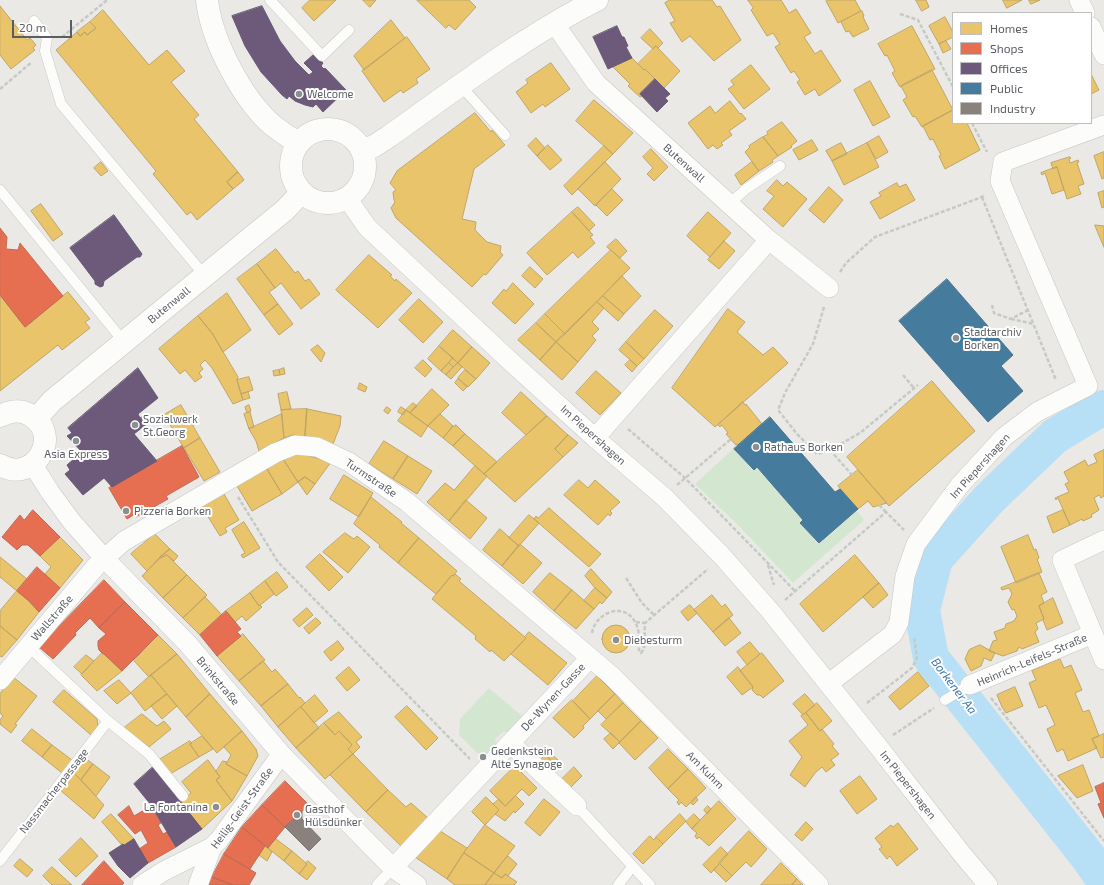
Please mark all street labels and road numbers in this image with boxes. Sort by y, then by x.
street label: Butenwall [661,141,707,185]
street label: Butenwall [145,284,193,326]
street label: Im Piepershagen [558,402,628,468]
street label: Im Piepershagen [947,431,1013,501]
street label: Turmstraße [343,456,399,500]
street label: Wallstraße [29,592,75,644]
street label: Heinrich-Leifels-Straße [975,631,1089,689]
street label: Brinkstraße [194,654,242,708]
street label: De-Wynen-Gasse [518,660,588,734]
street label: Nassmacherpassage [17,746,91,836]
street label: Am Kuhm [683,748,727,792]
street label: Im Piepershagen [877,748,939,822]
street label: Heilig-Geist-Straße [208,765,276,851]

